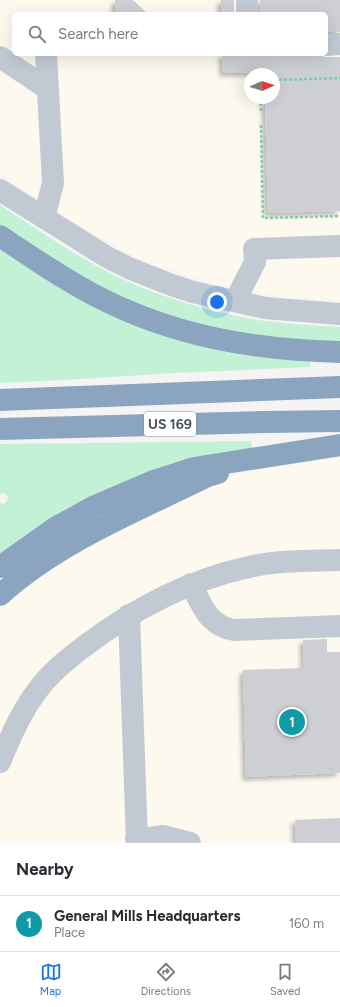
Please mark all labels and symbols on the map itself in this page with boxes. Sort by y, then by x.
north arrow [244,68,280,104]
your location [207,292,227,312]
road number: US 169 [144,412,196,436]
pin: 1 [279,707,305,737]

